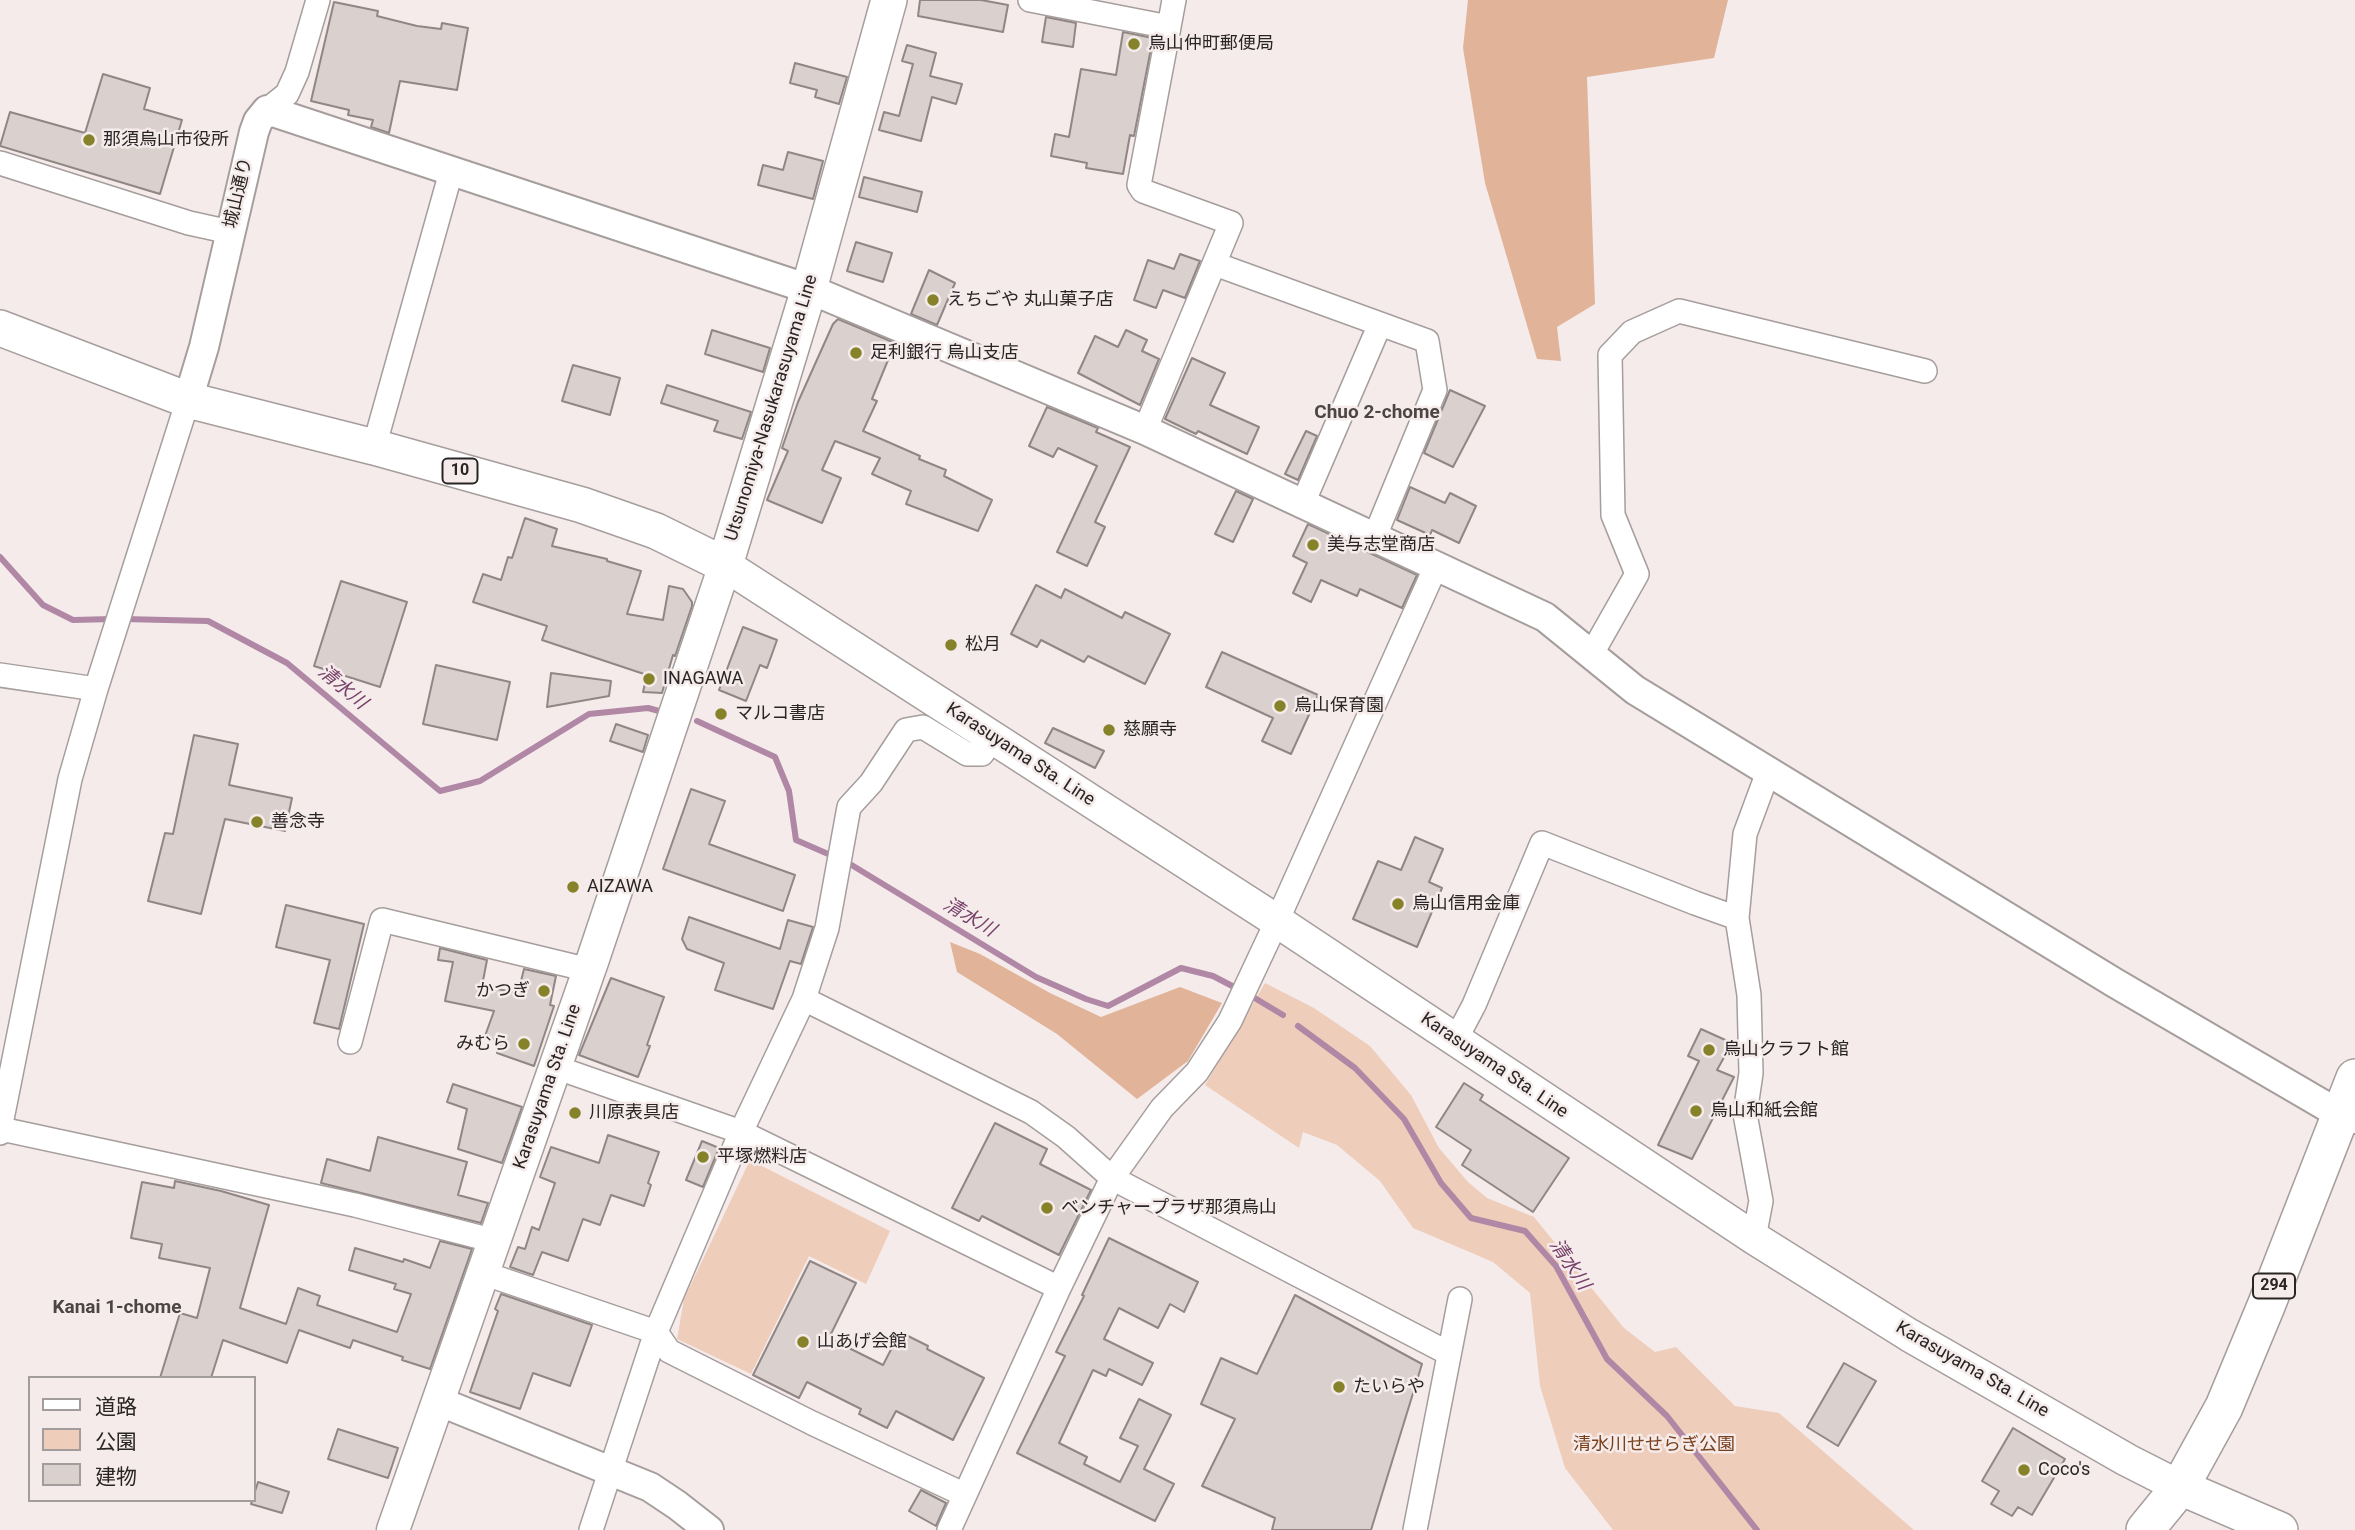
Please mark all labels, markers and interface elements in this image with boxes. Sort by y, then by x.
place label: 烏山仲町郵便局 [1148,33,1274,55]
marker: 烏山仲町郵便局 [1126,36,1142,52]
place label: 那須烏山市役所 [103,129,229,151]
marker: 那須烏山市役所 [81,132,97,148]
street label: 城山通り [220,155,258,231]
street label: Utsunomiya-Nasukarasuyama Line [721,272,823,544]
place label: えちごや 丸山菓子店 [947,289,1113,311]
marker: えちごや 丸山菓子店 [925,292,941,308]
place label: 足利銀行 烏山支店 [870,342,1018,364]
marker: 足利銀行 烏山支店 [848,345,864,361]
district label: Chuo 2-chome [1314,402,1440,424]
road number: 10 [442,458,477,484]
place label: 美与志堂商店 [1327,534,1435,556]
marker: 美与志堂商店 [1305,537,1321,553]
place label: 松月 [965,634,1001,656]
marker: 松月 [943,637,959,653]
water label: 清水川 [313,661,371,715]
place label: INAGAWA [663,668,743,690]
marker: INAGAWA [641,671,657,687]
place label: 烏山保育園 [1294,695,1384,717]
marker: 烏山保育園 [1272,698,1288,714]
street label: Karasuyama Sta. Line [941,699,1099,811]
place label: マルコ書店 [735,703,825,725]
marker: マルコ書店 [713,706,729,722]
place label: 慈願寺 [1123,719,1177,741]
marker: 慈願寺 [1101,722,1117,738]
place label: 善念寺 [271,811,325,833]
marker: 善念寺 [249,814,265,830]
place label: AIZAWA [587,876,653,898]
marker: AIZAWA [565,879,581,895]
place label: 烏山信用金庫 [1412,893,1520,915]
water label: 清水川 [939,894,999,942]
marker: 烏山信用金庫 [1390,896,1406,912]
place label: かつぎ [476,980,530,1002]
marker: かつぎ [536,983,552,999]
street label: Karasuyama Sta. Line [510,1002,586,1172]
street label: Karasuyama Sta. Line [1416,1009,1572,1123]
place label: みむら [456,1033,510,1055]
marker: みむら [516,1036,532,1052]
place label: 烏山クラフト館 [1723,1039,1849,1061]
marker: 烏山クラフト館 [1701,1042,1717,1058]
place label: 烏山和紙会館 [1710,1100,1818,1122]
place label: 川原表具店 [589,1102,679,1124]
marker: 烏山和紙会館 [1688,1103,1704,1119]
marker: 川原表具店 [567,1105,583,1121]
place label: 平塚燃料店 [717,1146,807,1168]
marker: 平塚燃料店 [695,1149,711,1165]
place label: ベンチャープラザ那須烏山 [1061,1197,1277,1219]
marker: ベンチャープラザ那須烏山 [1039,1200,1055,1216]
water label: 清水川 [1544,1235,1594,1295]
road number: 294 [2253,1274,2295,1298]
district label: Kanai 1-chome [52,1297,182,1319]
street label: Karasuyama Sta. Line [1892,1317,2052,1423]
place label: 山あげ会館 [817,1331,907,1353]
marker: 山あげ会館 [795,1334,811,1350]
legend [28,1376,256,1502]
place label: たいらや [1353,1376,1425,1398]
marker: たいらや [1331,1379,1347,1395]
text: 道路 [95,1395,137,1419]
text: 公園 [95,1430,137,1454]
park label: 清水川せせらぎ公園 [1573,1434,1735,1456]
place label: Coco's [2038,1459,2090,1481]
marker: Coco's [2016,1462,2032,1478]
text: 建物 [95,1465,137,1489]

